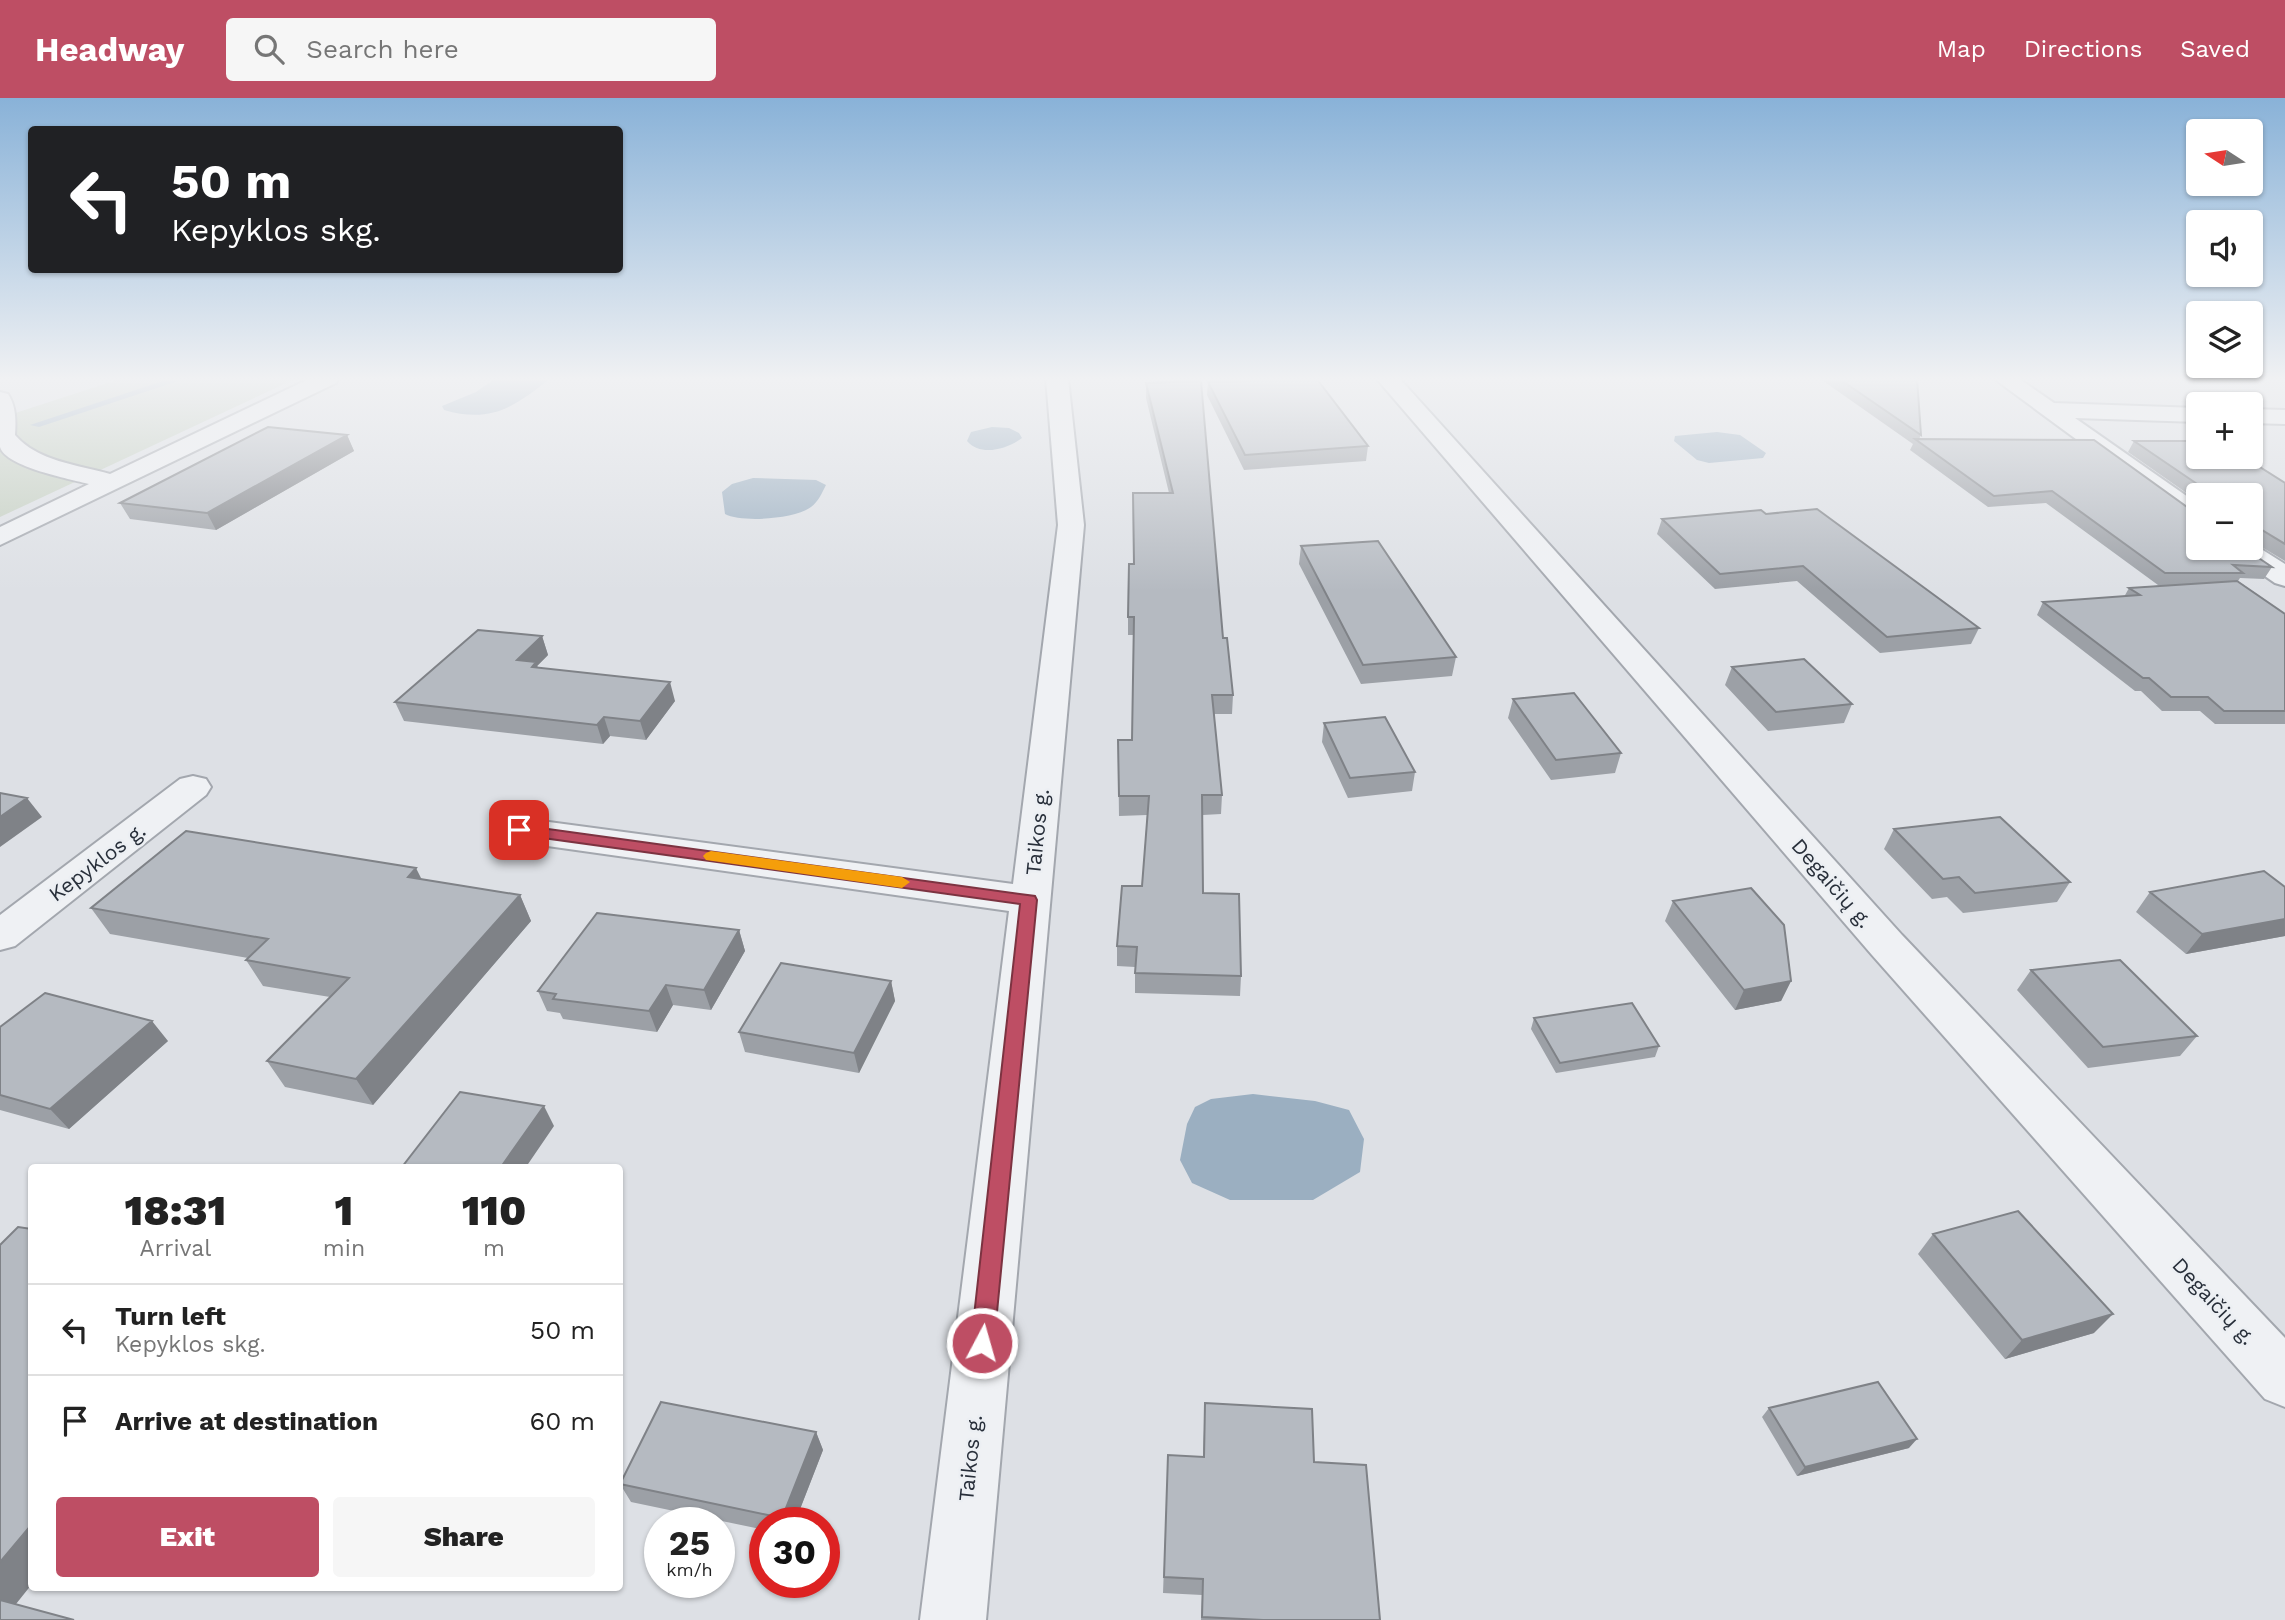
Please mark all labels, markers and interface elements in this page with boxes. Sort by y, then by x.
search box [226,18,716,81]
text: Headway [35,30,184,69]
icon: search [250,30,288,68]
text: Search here [306,34,459,64]
text: Map [1937,35,1986,63]
text: Directions [2024,35,2142,63]
text: Saved [2180,35,2250,63]
north arrow [2186,119,2263,196]
map controls [2186,119,2263,560]
text: 50 m [171,152,291,210]
icon: left [56,154,147,245]
button: sound [2186,210,2263,287]
text: Kepyklos skg. [171,211,381,249]
button: layers [2186,301,2263,378]
button: + [2186,392,2263,469]
button: − [2186,483,2263,560]
street label: Taikos g. [1020,787,1054,877]
pin [489,800,549,860]
icon: arrive [500,811,538,849]
street label: Kepyklos g. [44,818,150,906]
street label: Degaičių g. [1786,833,1878,933]
text: 18:31 [125,1186,226,1235]
text: 1 [335,1186,353,1235]
text: 110 [462,1186,526,1235]
text: Arrival [140,1235,211,1262]
text: min [323,1235,365,1262]
text: m [483,1235,505,1262]
street label: Degaičių g. [2167,1252,2261,1350]
text: Turn left [115,1301,226,1331]
position arrow [945,1306,1019,1380]
icon: left [56,1311,94,1349]
text: 50 m [530,1315,595,1345]
text: Kepyklos skg. [115,1331,266,1358]
icon: arrive [56,1402,94,1440]
text: Arrive at destination [115,1406,378,1436]
text: 60 m [529,1406,595,1436]
street label: Taikos g. [953,1413,987,1503]
button: Exit [56,1497,319,1577]
button: Share [333,1497,595,1577]
speed limit sign: 30 [749,1507,840,1598]
text: 25 [669,1522,710,1564]
text: km/h [666,1559,713,1580]

